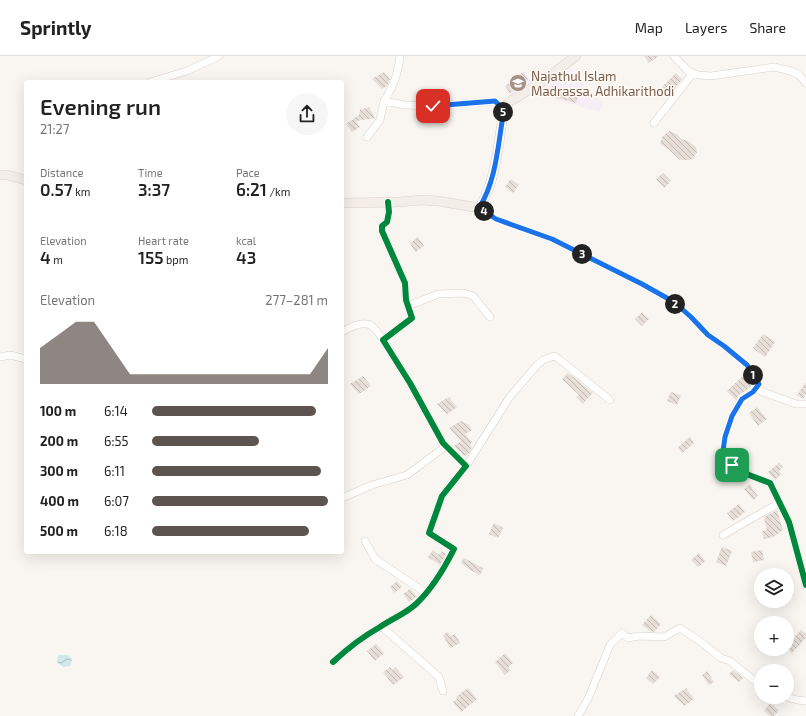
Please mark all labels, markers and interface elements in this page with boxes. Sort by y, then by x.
text: Sprintly [20,16,92,39]
text: Map [635,19,663,36]
text: Layers [685,19,727,36]
text: Share [749,19,786,36]
place label: Najathul Islam Madrassa, Adhikarithodi [531,68,674,99]
school or university icon: Najathul Islam Madrassa, Adhikarithodi [508,73,528,93]
pin [416,89,450,123]
text: Evening run [40,93,161,119]
button: share [286,93,328,135]
icon: check [422,95,444,117]
pin: 5 [493,102,513,122]
text: 5 [500,105,506,118]
text: 21:27 [40,121,70,137]
text: Distance [40,166,83,179]
text: Time [138,166,163,179]
text: Pace [236,166,260,179]
text: 0.57 [40,179,73,199]
text: 3:37 [138,179,170,199]
text: 6:21 [236,179,267,199]
text: km [73,185,90,198]
text: /km [267,185,290,198]
pin: 4 [474,201,494,221]
text: 4 [480,204,488,217]
text: Elevation [40,234,87,247]
text: Heart rate [138,234,189,247]
text: kcal [236,234,256,247]
pin: 3 [572,244,592,264]
text: 4 [40,247,51,267]
text: 155 [138,247,164,267]
text: 43 [236,247,256,267]
text: 3 [579,247,585,260]
text: m [51,253,63,266]
text: bpm [164,253,188,266]
text: Elevation [40,292,95,308]
text: 277–281 m [265,292,328,308]
pin: 2 [665,294,685,314]
text: 2 [672,297,678,310]
pin: 1 [743,365,763,385]
text: 1 [751,368,755,381]
text: 100 m [40,403,76,419]
text: 6:14 [104,403,128,419]
text: 200 m [40,433,78,449]
text: 6:55 [104,433,128,449]
pin [715,448,749,482]
icon: arrive [721,454,743,476]
text: 300 m [40,463,78,479]
text: 6:11 [104,463,125,479]
text: 400 m [40,493,79,509]
text: 6:07 [104,493,129,509]
text: 500 m [40,523,78,539]
text: 6:18 [104,523,128,539]
map controls [754,568,794,704]
button: layers [754,568,794,608]
button: + [754,616,794,656]
button: − [754,664,794,704]

